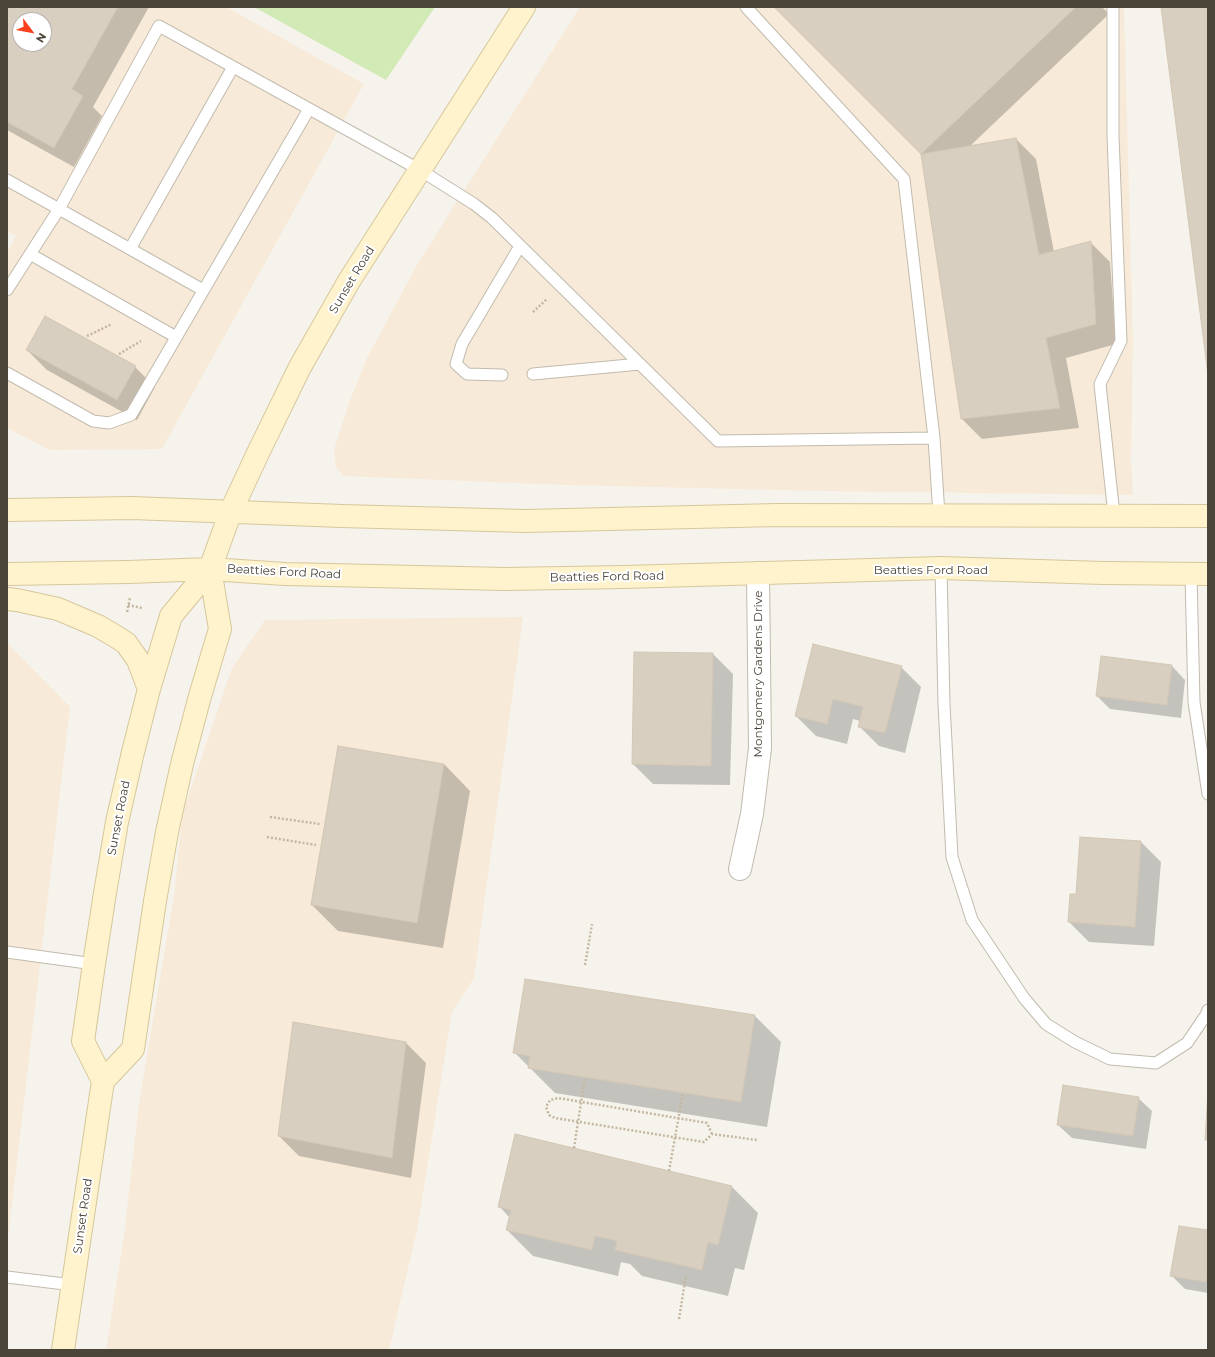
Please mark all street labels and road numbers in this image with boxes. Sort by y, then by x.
street label: Sunset Road [326,244,378,316]
street label: Beatties Ford Road [226,562,342,582]
street label: Beatties Ford Road [874,563,988,577]
street label: Beatties Ford Road [550,569,664,585]
street label: Montgomery Gardens Drive [751,591,765,757]
street label: Sunset Road [105,779,133,857]
street label: Sunset Road [71,1177,95,1255]

